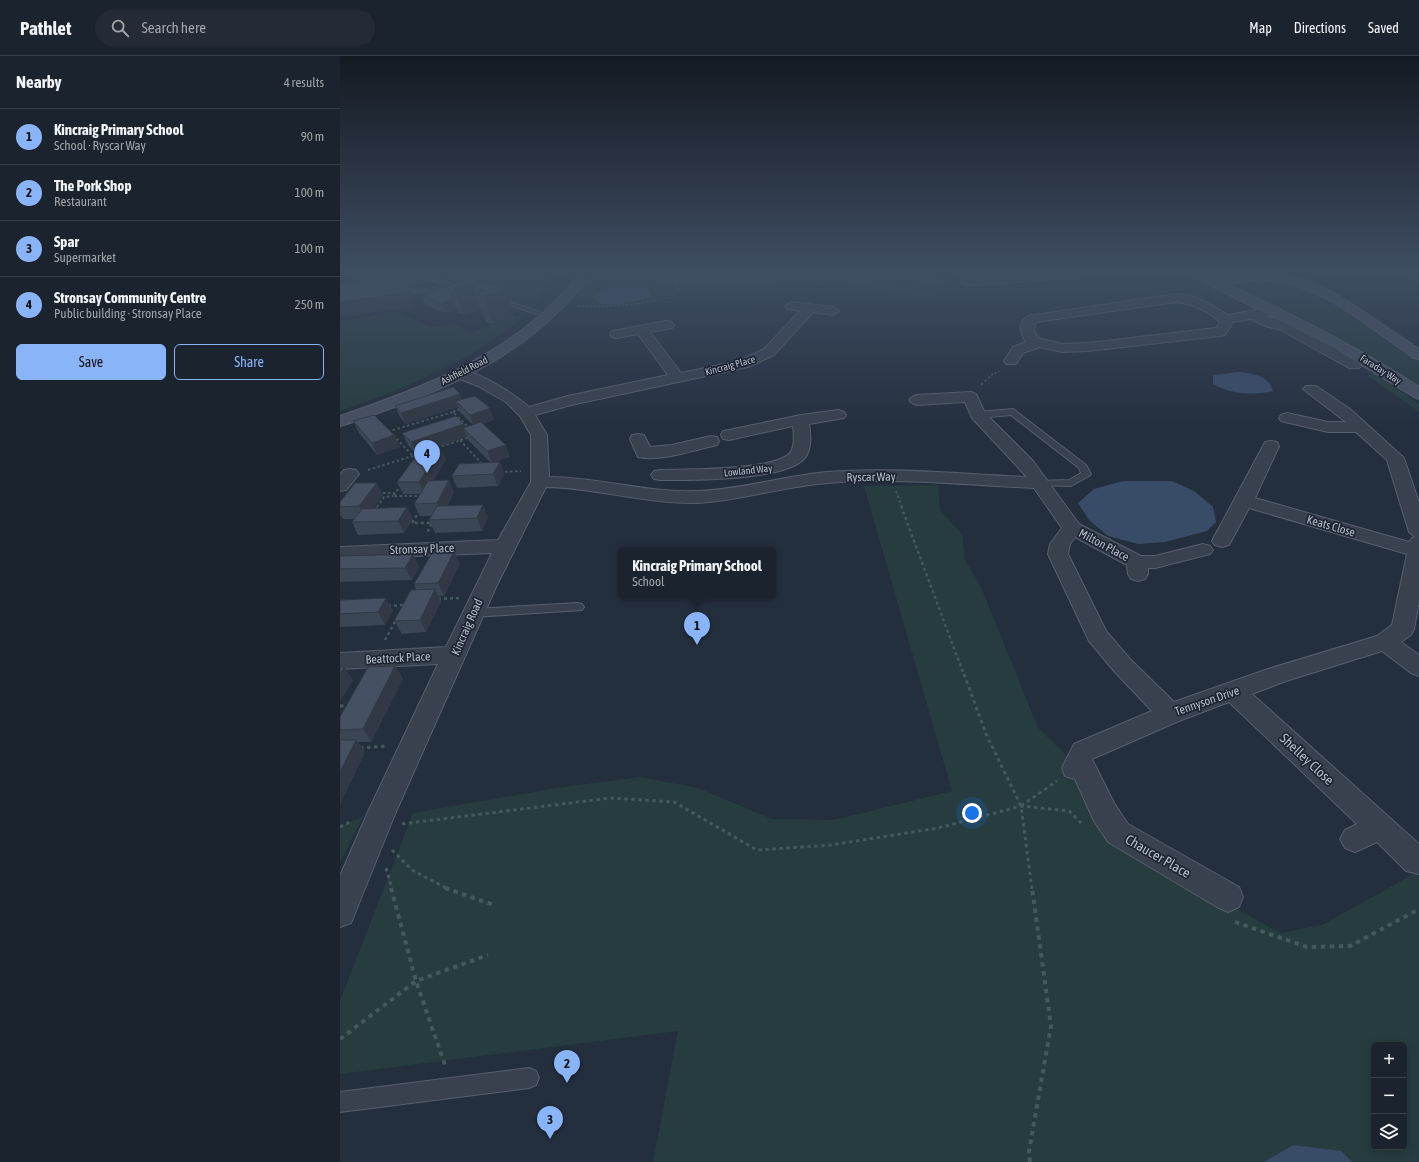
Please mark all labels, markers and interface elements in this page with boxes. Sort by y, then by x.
search box [95,10,375,46]
text: Pathlet [20,17,71,39]
icon: search [109,17,131,39]
text: Search here [141,19,206,36]
text: Map [1249,20,1272,36]
text: Directions [1294,20,1346,36]
text: Saved [1368,20,1399,36]
text: Nearby [16,72,62,92]
text: 4 results [284,75,324,90]
text: Kincraig Primary School [54,121,184,138]
text: 1 [26,129,32,144]
text: 90 m [301,129,324,144]
text: School · Ryscar Way [54,138,146,153]
text: The Pork Shop [54,177,132,194]
text: 2 [26,185,32,200]
text: 100 m [295,185,324,200]
text: Restaurant [54,194,107,209]
text: Spar [54,233,79,250]
text: 3 [26,241,32,256]
text: 100 m [295,241,324,256]
text: Supermarket [54,250,116,265]
text: Stronsay Community Centre [54,289,206,306]
text: 4 [26,297,32,312]
text: 250 m [295,297,324,312]
text: Public building · Stronsay Place [54,306,202,321]
button: Save [16,344,166,380]
button: Share [174,344,324,380]
street label: Faraday Way [1358,352,1403,386]
street label: Kincraig Place [704,353,757,377]
street label: Ashfield Road [439,354,490,387]
pin: 4 [414,440,440,473]
street label: Lowland Way [723,462,773,478]
street label: Ryscar Way [846,470,896,484]
street label: Keats Close [1305,512,1357,540]
street label: Milton Place [1076,526,1132,564]
street label: Stronsay Place [390,541,454,557]
popup [618,547,776,599]
text: Kincraig Primary School [632,557,762,574]
text: School [632,574,664,589]
street label: Kincraig Road [448,597,486,657]
pin: 1 [684,612,710,645]
street label: Beattock Place [365,649,431,667]
street label: Tennyson Drive [1173,683,1241,719]
street label: Shelley Close [1277,730,1337,788]
your location [962,803,982,823]
street label: Chaucer Place [1123,831,1193,881]
map controls [1371,1042,1407,1150]
button: + [1371,1042,1407,1078]
pin: 2 [554,1050,580,1083]
button: − [1371,1078,1407,1114]
pin: 3 [537,1106,563,1139]
button: layers [1371,1114,1407,1150]

